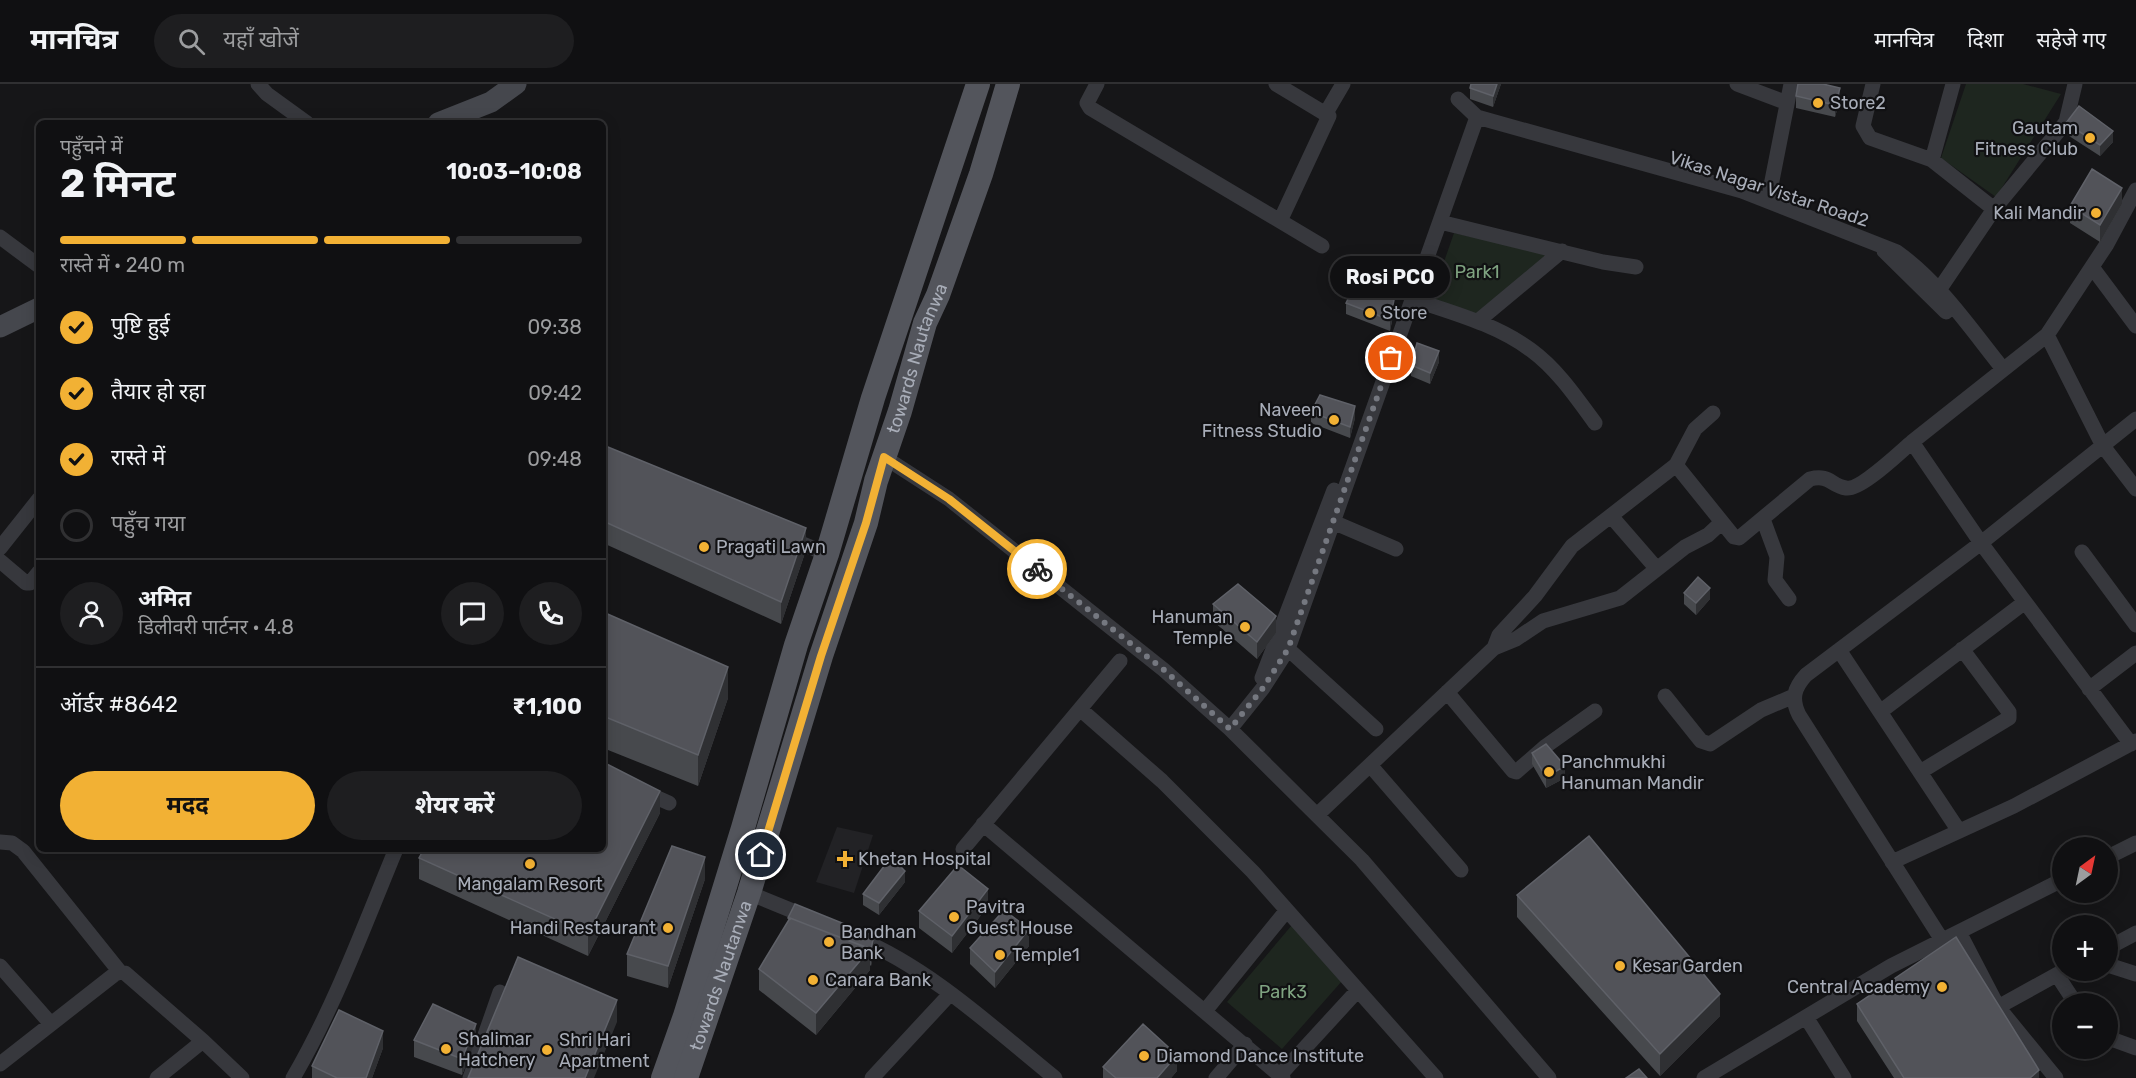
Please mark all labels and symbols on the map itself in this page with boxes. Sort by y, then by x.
place label: Store2 [1830,92,1886,114]
marker: Store2 [1811,96,1825,110]
place label: Gautam Fitness Club [1974,117,2078,160]
marker: Gautam Fitness Club [2083,131,2097,145]
street label: Vikas Nagar Vistar Road2 [1666,146,1872,232]
place label: Kali Mandir [1993,202,2084,224]
marker: Kali Mandir [2089,206,2103,220]
callout: Rosi PCO [1331,256,1451,298]
park label: Park1 [1454,261,1500,283]
street label: towards Nautanwa [882,280,952,437]
place label: Store [1382,302,1427,324]
marker: Store [1363,306,1377,320]
pin [1365,332,1416,383]
place label: Naveen Fitness Studio [1202,399,1322,442]
marker: Naveen Fitness Studio [1327,413,1341,427]
place label: Pragati Lawn [716,536,826,558]
courier [1007,539,1067,599]
marker: Pragati Lawn [697,540,711,554]
place label: Hanuman Temple [1152,606,1233,649]
marker: Hanuman Temple [1238,620,1252,634]
place label: Panchmukhi Hanuman Mandir [1561,751,1704,794]
marker: Panchmukhi Hanuman Mandir [1542,765,1556,779]
pin [735,829,786,880]
north arrow [2052,837,2118,903]
place label: Khetan Hospital [858,848,991,870]
marker: Khetan Hospital [836,850,854,868]
marker: Mangalam Resort [523,857,537,871]
place label: Mangalam Resort [457,873,603,895]
place label: Pavitra Guest House [966,896,1073,939]
street label: towards Nautanwa [685,898,757,1054]
marker: Pavitra Guest House [947,910,961,924]
place label: Handi Restaurant [510,917,656,939]
marker: Handi Restaurant [661,921,675,935]
place label: Bandhan Bank [841,921,916,964]
marker: Bandhan Bank [822,935,836,949]
place label: Temple1 [1012,944,1080,966]
marker: Temple1 [993,948,1007,962]
place label: Kesar Garden [1632,955,1743,977]
marker: Kesar Garden [1613,959,1627,973]
place label: Canara Bank [825,969,932,991]
marker: Canara Bank [806,973,820,987]
place label: Central Academy [1787,976,1930,998]
marker: Central Academy [1935,980,1949,994]
park label: Park3 [1259,981,1307,1003]
place label: Shalimar Hatchery [458,1028,536,1071]
place label: Shri Hari Apartment [559,1029,650,1072]
marker: Shalimar Hatchery [439,1042,453,1056]
marker: Shri Hari Apartment [540,1043,554,1057]
place label: Diamond Dance Institute [1156,1045,1364,1067]
marker: Diamond Dance Institute [1137,1049,1151,1063]

